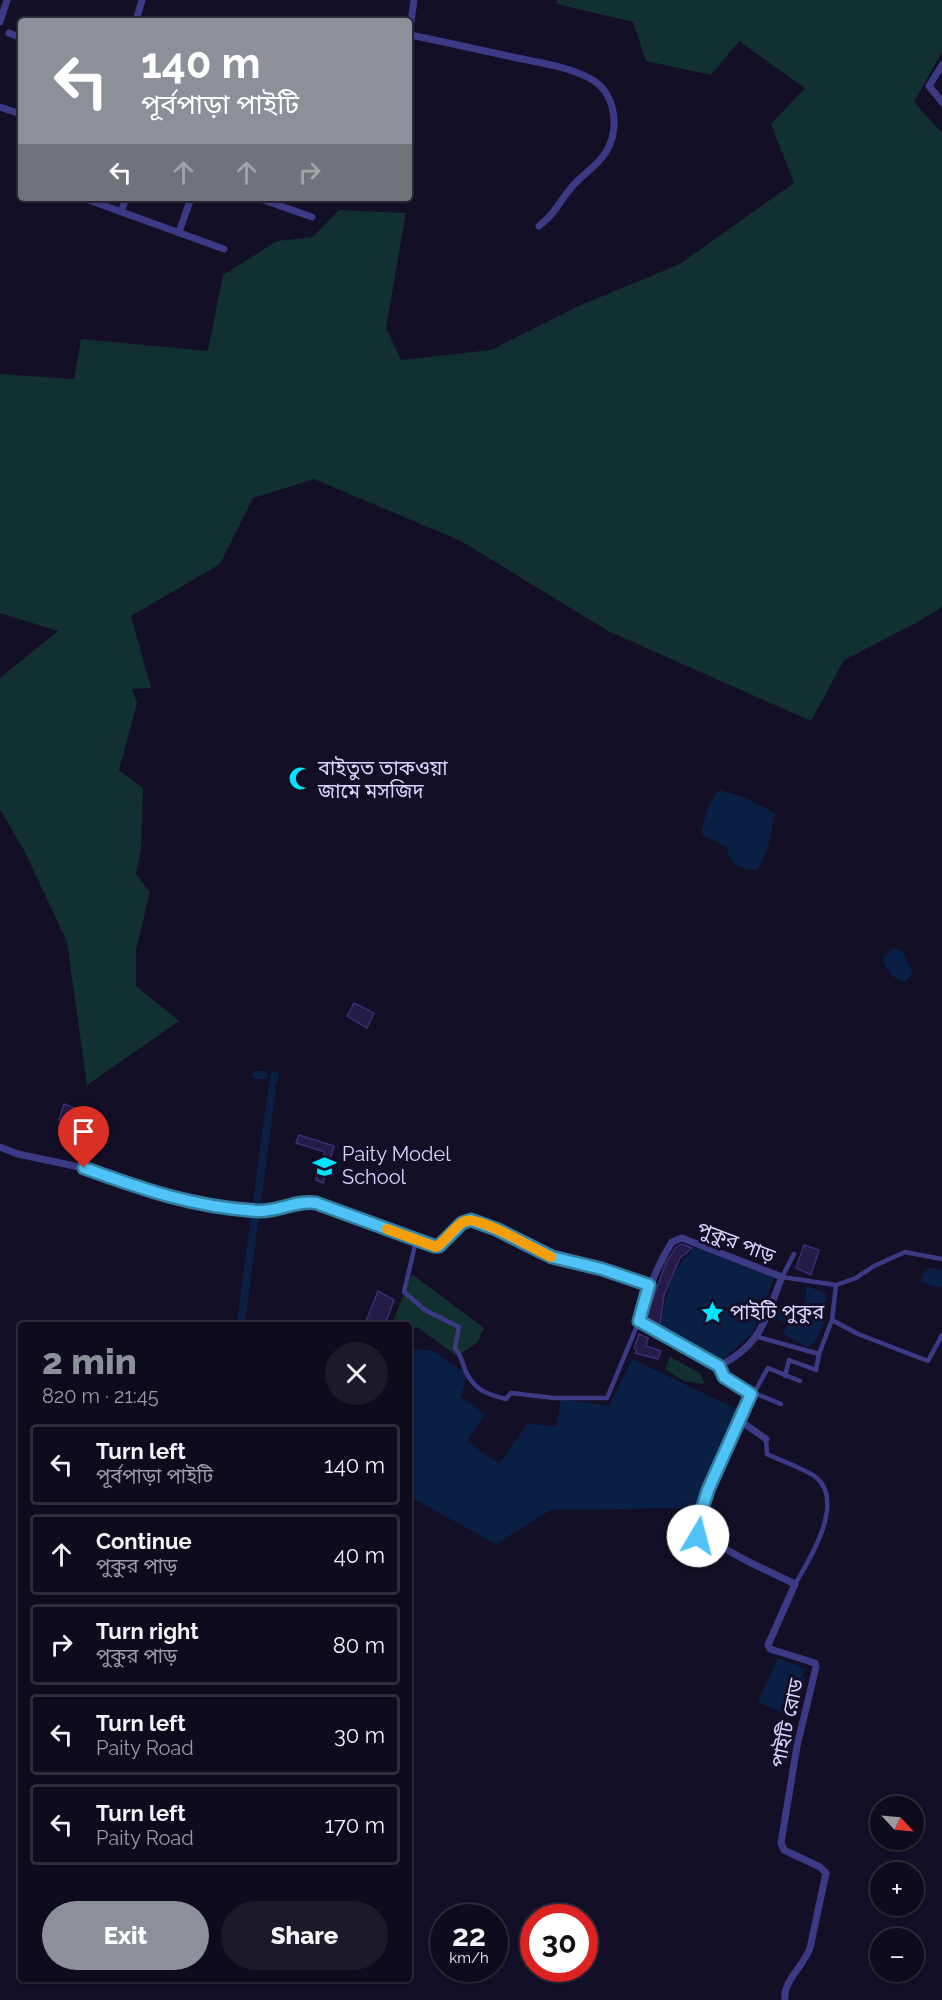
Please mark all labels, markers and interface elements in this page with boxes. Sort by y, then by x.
text: 140 m [141,39,261,88]
icon: left [42,42,120,120]
text: পূর্বপাড়া পাইটি [141,89,299,120]
icon: left [104,156,137,189]
icon: ahead [167,156,200,189]
icon: ahead [230,156,263,189]
icon: right [293,156,326,189]
place label: বাইতুত তাকওয়া জামে মসজিদ [317,756,448,803]
mosque icon: বাইতুত তাকওয়া জামে মসজিদ [287,766,313,792]
pin [58,1106,109,1168]
icon: arrive [67,1115,100,1148]
place label: Paity Model School [342,1142,451,1189]
school or university icon: Paity Model School [311,1153,337,1179]
street label: পুকুর পাড় [694,1216,779,1268]
place icon: পাইটি পুকুর [699,1299,725,1325]
place label: পাইটি পুকুর [730,1300,825,1324]
text: 2 min [42,1340,137,1382]
button: close [325,1342,388,1405]
text: 820 m · 21:45 [42,1384,159,1408]
text: Turn left [96,1438,186,1464]
icon: left [45,1448,78,1481]
text: 140 m [324,1452,385,1478]
text: পূর্বপাড়া পাইটি [96,1464,213,1488]
position arrow [666,1504,730,1568]
text: Continue [96,1528,192,1554]
icon: ahead [45,1538,78,1571]
text: 40 m [334,1542,385,1568]
text: পুকুর পাড় [96,1554,177,1578]
text: Turn right [96,1618,199,1644]
icon: right [45,1628,78,1661]
text: 80 m [333,1632,385,1658]
text: পুকুর পাড় [96,1644,177,1668]
street label: পাইটি রোড [766,1676,808,1770]
text: Turn left [96,1710,186,1736]
icon: left [45,1718,78,1751]
text: 30 m [334,1722,385,1748]
text: Paity Road [96,1736,194,1760]
north arrow [870,1796,924,1850]
map controls [870,1796,924,1982]
text: Turn left [96,1800,186,1826]
icon: left [45,1808,78,1841]
text: 170 m [325,1812,385,1838]
text: Paity Road [96,1826,194,1850]
button: + [870,1862,924,1916]
button: Exit [42,1901,209,1970]
button: Share [221,1901,388,1970]
speed limit sign: 30 [520,1904,598,1982]
text: 22 [452,1918,486,1953]
button: − [870,1928,924,1982]
text: km/h [449,1949,489,1967]

